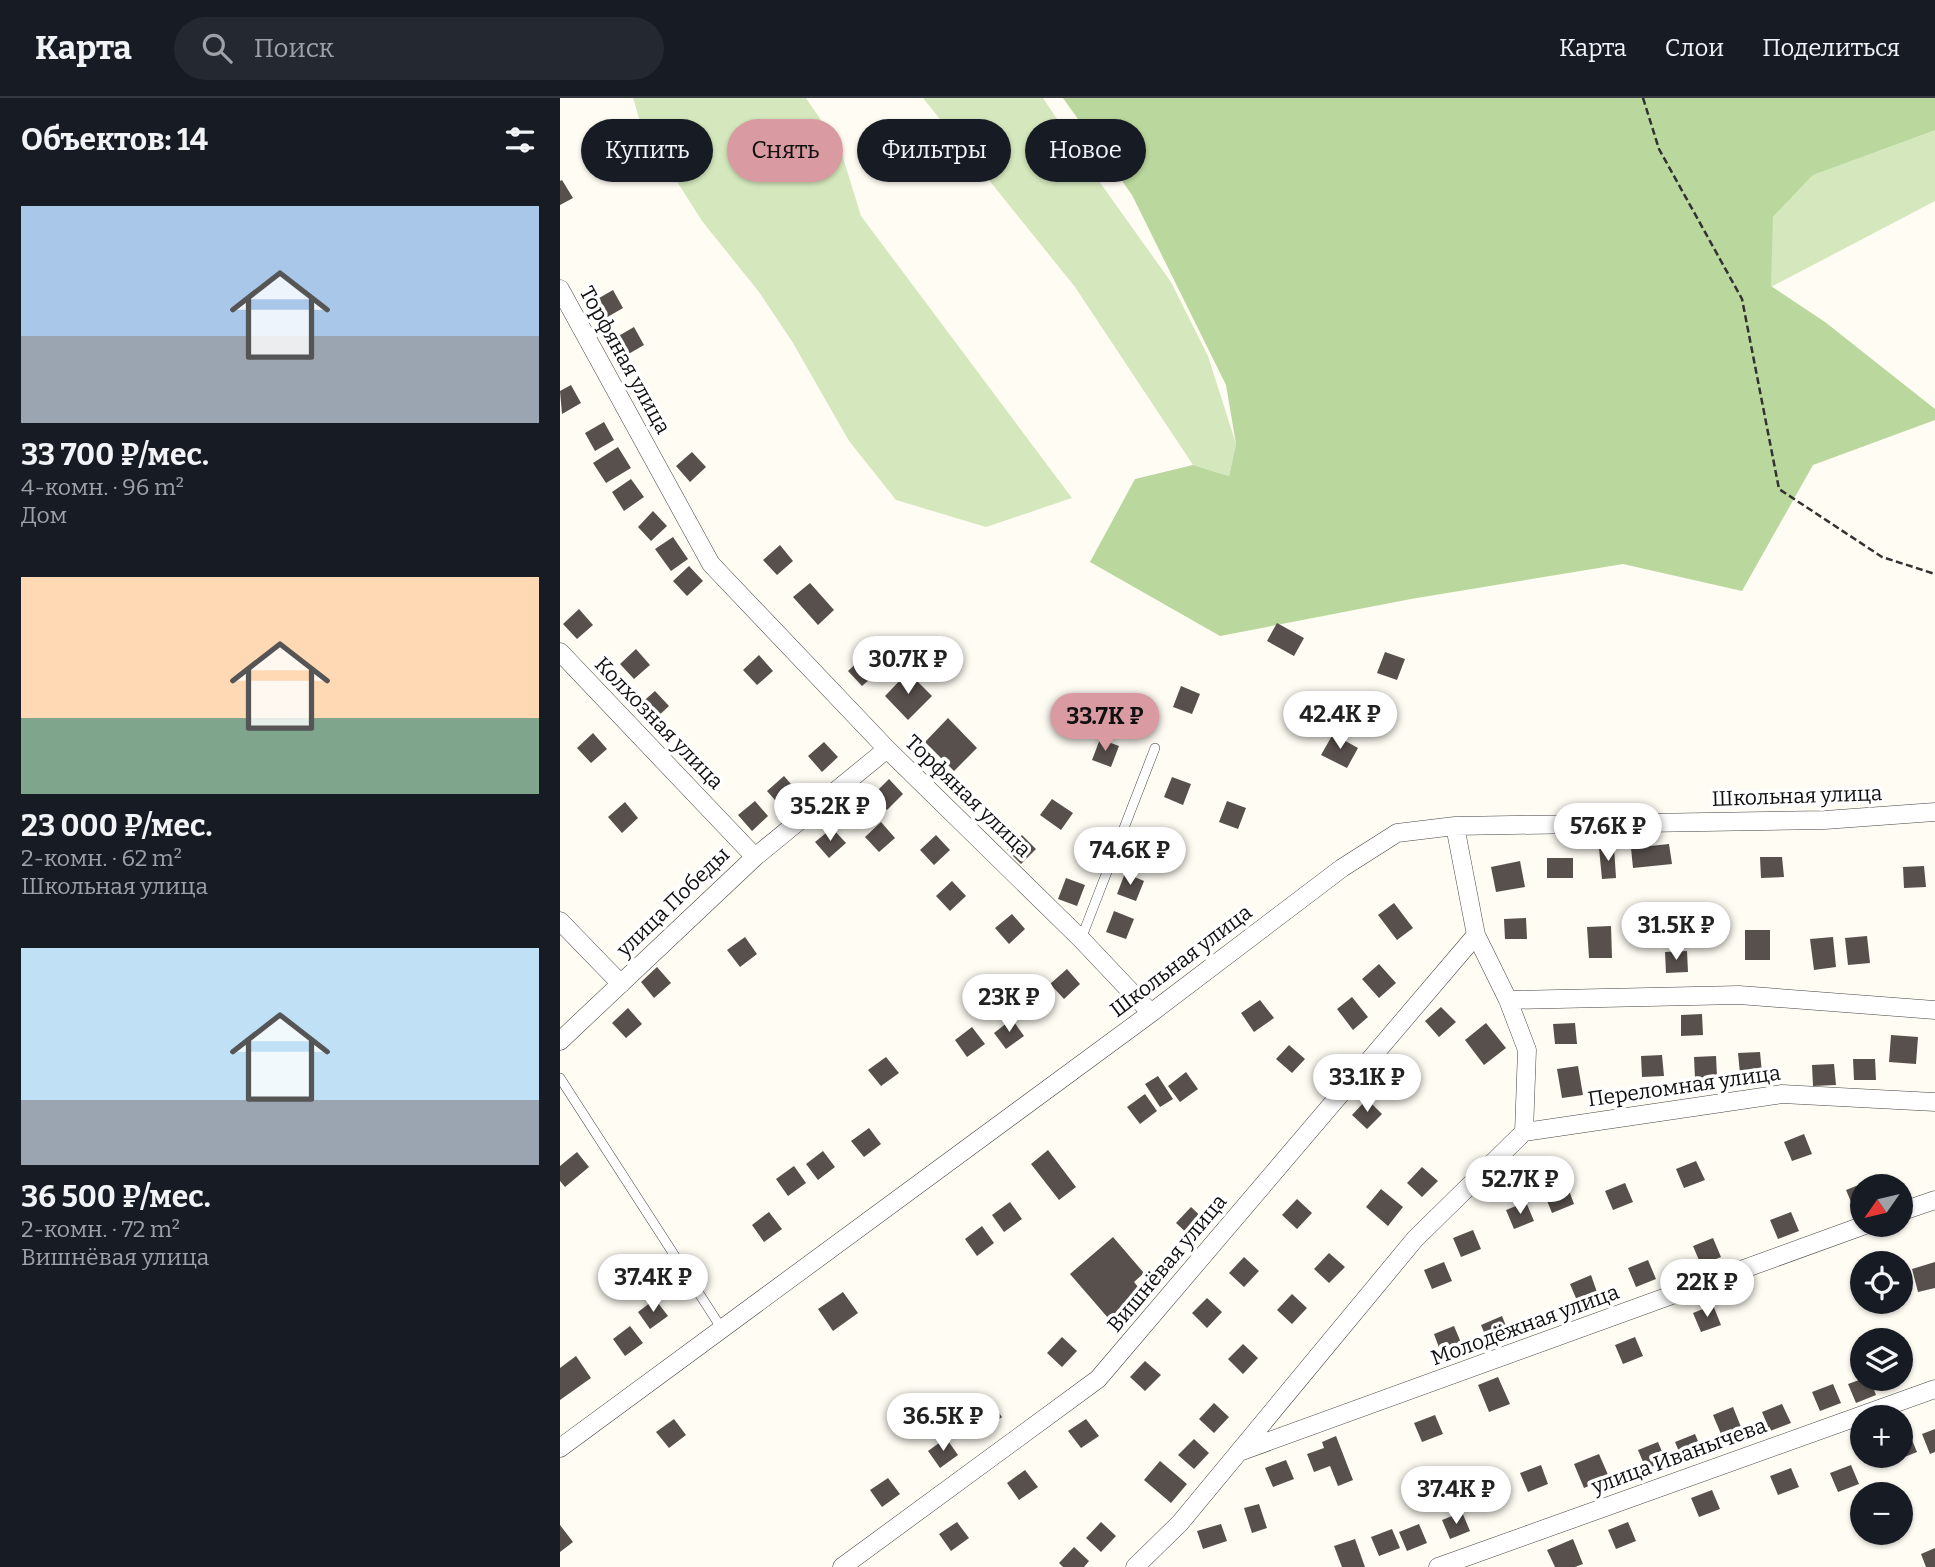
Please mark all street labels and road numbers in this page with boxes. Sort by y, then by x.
street label: Торфяная улица [574,282,677,439]
street label: Колхозная улица [589,651,729,795]
street label: Торфяная улица [900,729,1037,863]
street label: Школьная улица [1711,780,1883,812]
street label: улица Победы [610,842,735,963]
street label: Школьная улица [1105,899,1257,1023]
street label: Переломная улица [1586,1060,1783,1112]
street label: Вишнёвая улица [1102,1188,1233,1337]
street label: Молодёжная улица [1427,1279,1623,1371]
street label: улица Иванычева [1587,1412,1771,1500]

